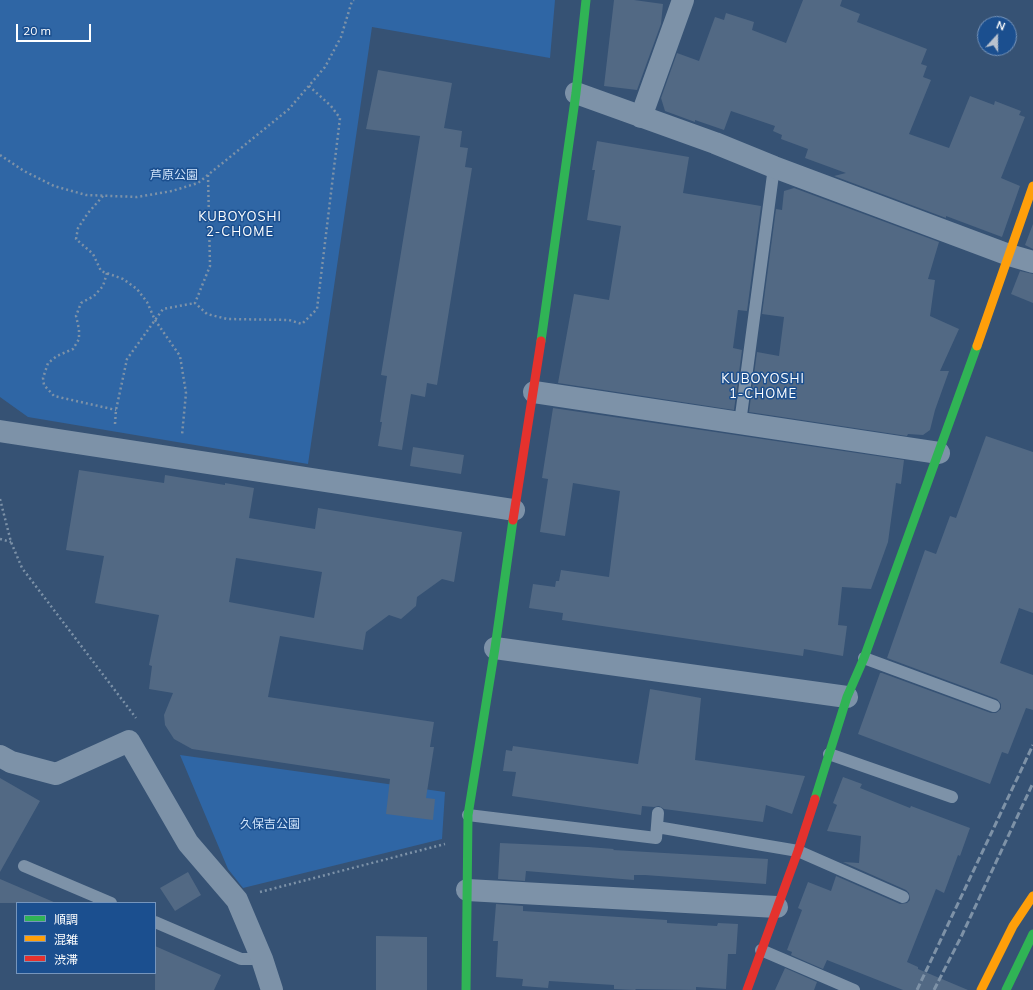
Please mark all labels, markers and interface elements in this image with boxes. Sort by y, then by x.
scale bar [18,16,93,42]
north arrow [977,16,1017,56]
text: N [995,18,1007,34]
text: 20 m [23,23,51,38]
park label: 芦原公園 [150,168,198,182]
district label: KUBOYOSHI 2-CHOME [198,209,282,240]
district label: KUBOYOSHI 1-CHOME [721,371,805,402]
park label: 久保吉公園 [240,817,300,831]
legend [16,902,156,974]
text: 順調 [54,912,78,927]
text: 混雑 [54,932,78,947]
text: 渋滞 [54,952,78,967]

